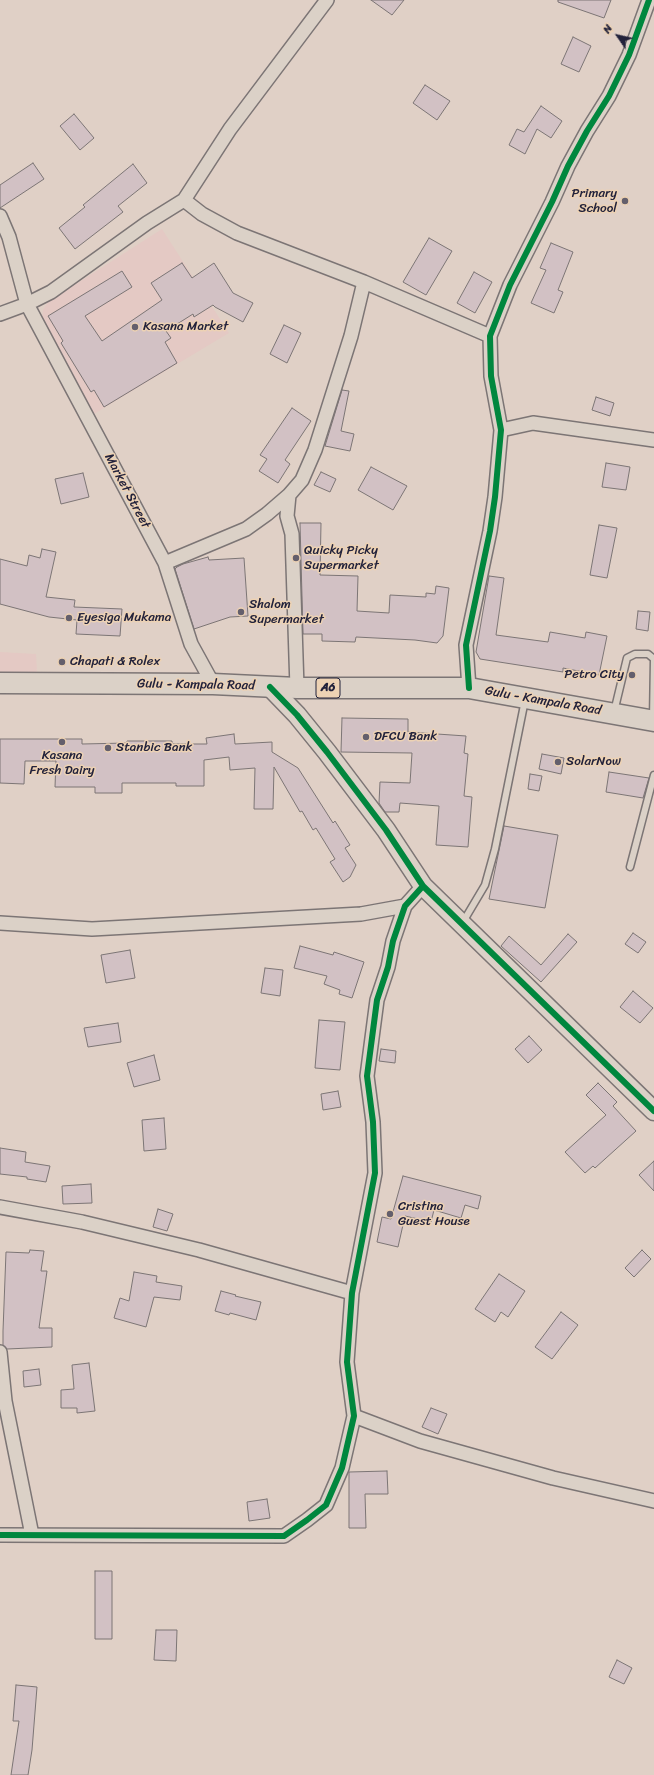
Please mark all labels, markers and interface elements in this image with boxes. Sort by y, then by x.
north arrow [598,16,638,56]
text: N [598,21,618,37]
place label: Primary School [572,186,617,217]
marker: Primary School [620,196,630,206]
place label: Kasana Market [143,319,228,335]
marker: Kasana Market [130,322,140,332]
street label: Market Street [101,451,153,531]
place label: Quicky Picky Supermarket [304,543,379,574]
marker: Quicky Picky Supermarket [291,553,301,563]
place label: Shalom Supermarket [249,597,324,628]
marker: Shalom Supermarket [236,607,246,617]
place label: Eyesiga Mukama [77,610,171,626]
marker: Eyesiga Mukama [64,613,74,623]
place label: Chapati & Rolex [70,654,160,670]
marker: Chapati & Rolex [57,657,67,667]
place label: Petro City [564,667,624,683]
marker: Petro City [627,670,637,680]
street label: Gulu - Kampala Road [137,676,255,694]
road number: A6 [316,678,340,698]
street label: Gulu - Kampala Road [484,683,602,719]
place label: DFCU Bank [374,729,437,745]
marker: DFCU Bank [361,732,371,742]
marker: Kasana Fresh Dairy [57,737,67,747]
place label: Stanbic Bank [116,740,192,756]
marker: Stanbic Bank [103,743,113,753]
place label: Kasana Fresh Dairy [29,748,95,779]
place label: SolarNow [566,754,621,770]
marker: SolarNow [553,757,563,767]
place label: Cristina Guest House [398,1199,470,1230]
marker: Cristina Guest House [385,1209,395,1219]

